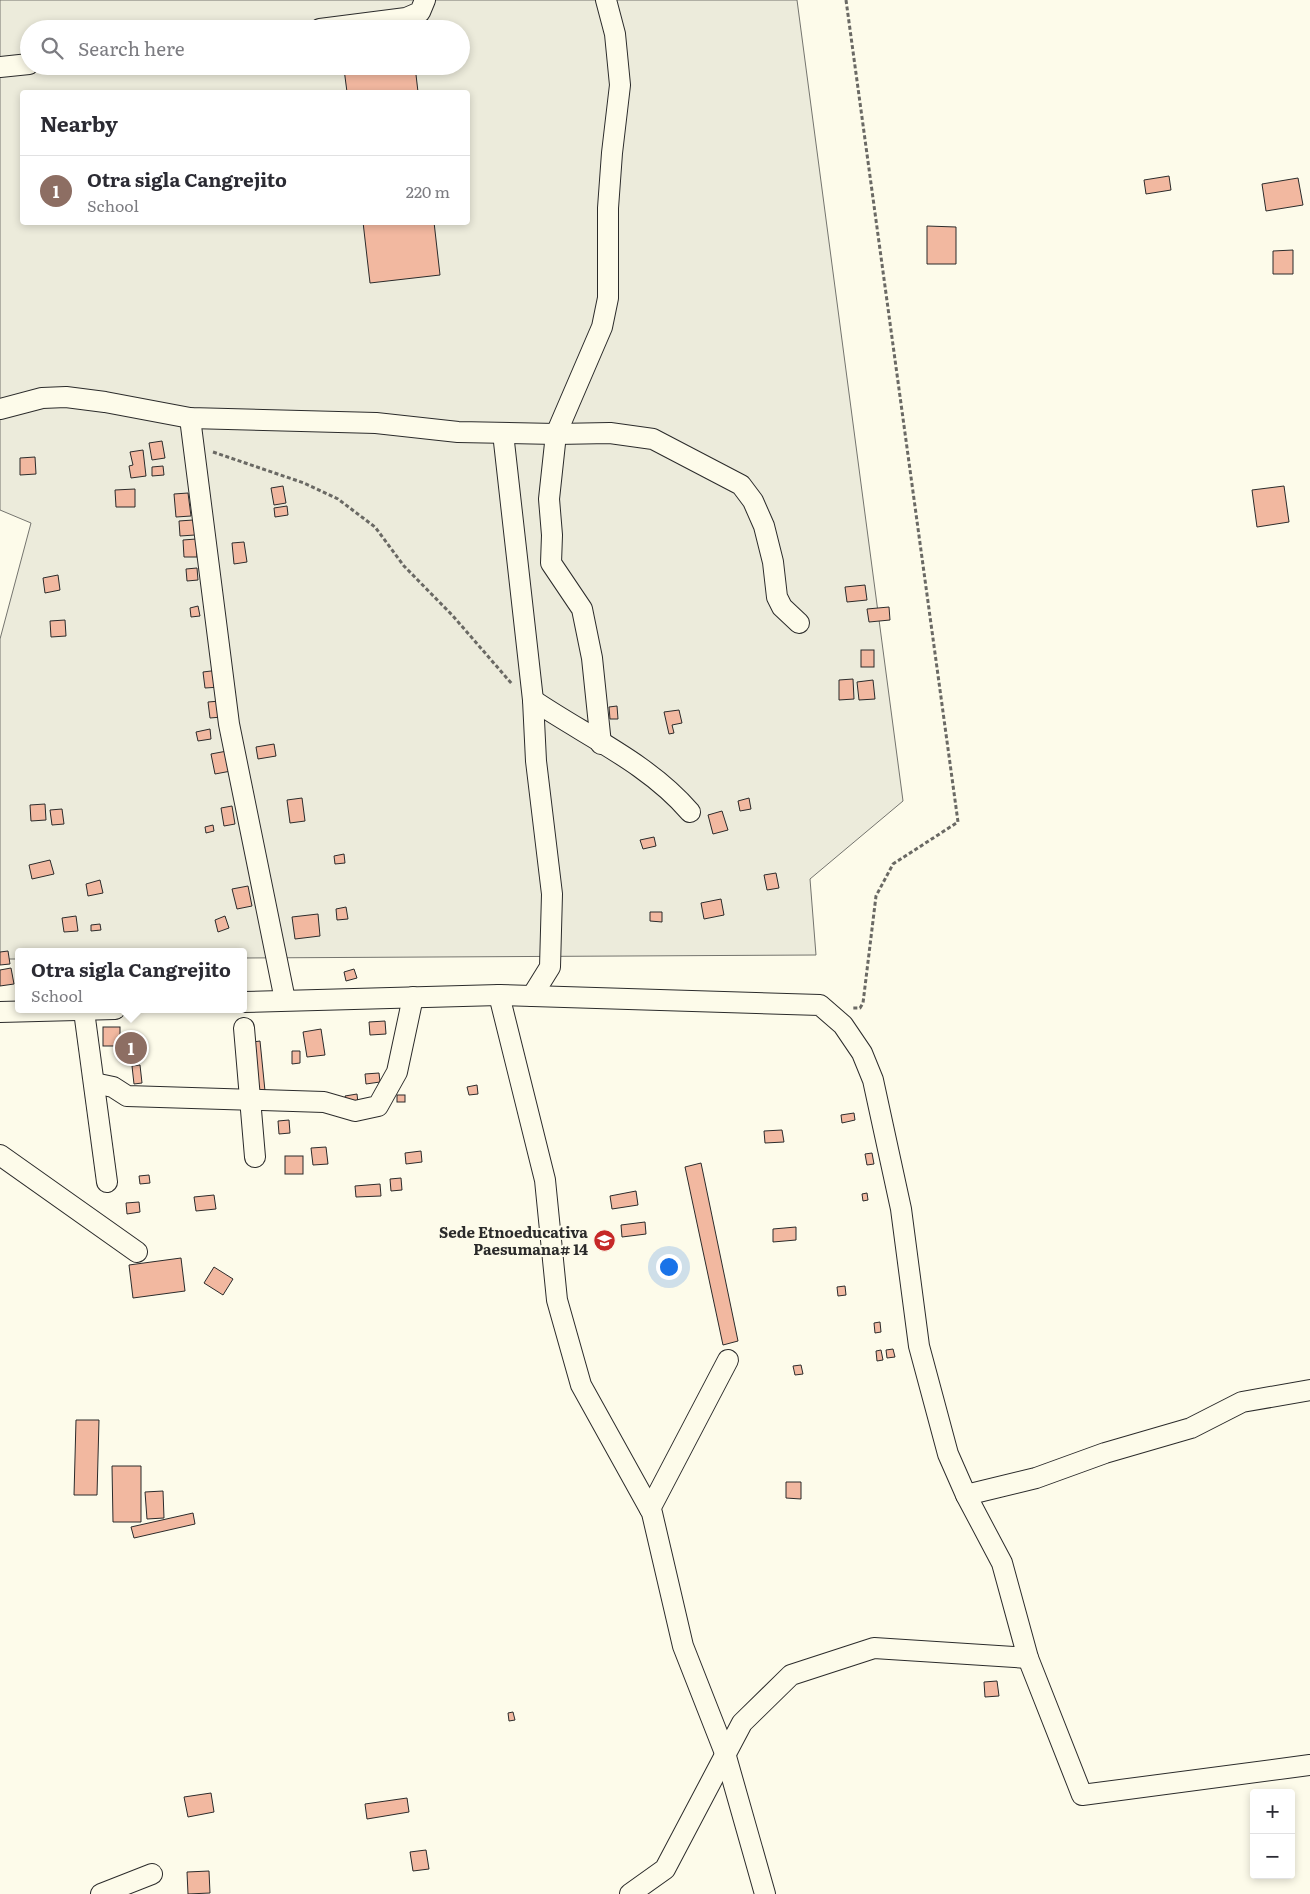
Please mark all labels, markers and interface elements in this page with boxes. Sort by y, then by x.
search box [20,20,470,75]
icon: search [38,34,66,62]
text: Search here [78,34,185,62]
text: Nearby [40,107,118,138]
text: Otra sigla Cangrejito [87,165,287,193]
text: 1 [53,179,59,203]
text: 220 m [406,179,450,203]
text: School [87,193,139,217]
popup [15,948,247,1013]
text: Otra sigla Cangrejito [31,955,231,983]
text: School [31,983,83,1007]
pin: 1 [115,1029,147,1067]
place label: Sede Etnoeducativa Paesumana# 14 [439,1220,588,1260]
school or university icon: Sede Etnoeducativa Paesumana# 14 [592,1228,616,1252]
your location [656,1254,682,1280]
map controls [1250,1789,1295,1879]
button: + [1250,1789,1295,1834]
button: − [1250,1834,1295,1879]

